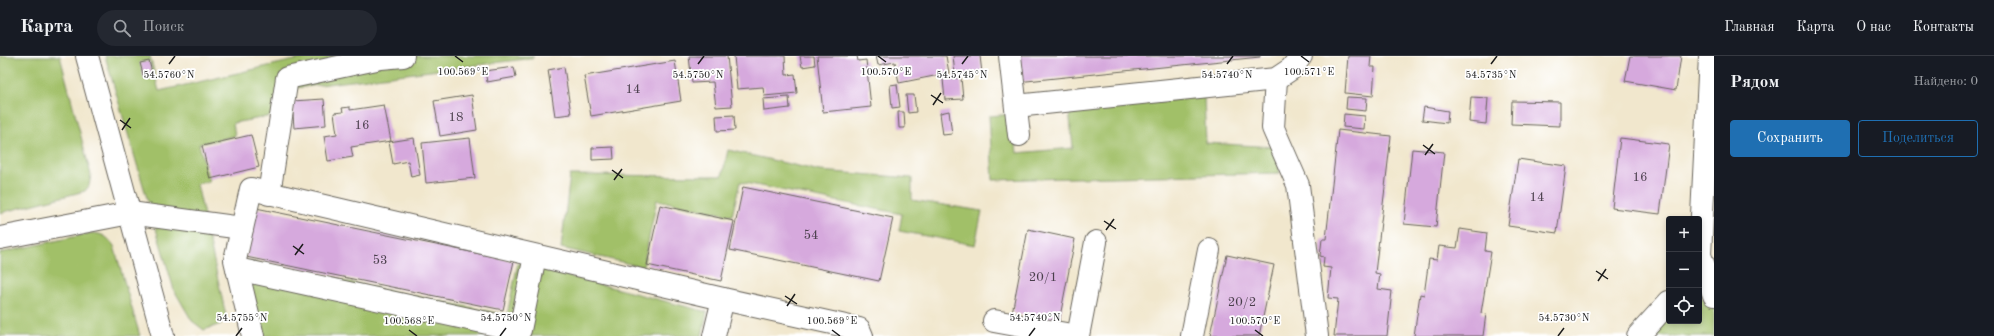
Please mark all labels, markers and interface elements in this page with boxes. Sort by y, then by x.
search box [97,10,377,46]
icon: search [111,17,133,39]
text: Карта [20,18,73,37]
text: Поиск [143,20,184,35]
text: Главная [1724,20,1774,34]
text: Карта [1796,20,1834,34]
text: О нас [1856,20,1891,34]
text: Контакты [1913,20,1974,34]
text: 100.569°E [438,67,488,77]
text: 100.570°E [861,67,911,77]
text: 100.571°E [1284,67,1334,77]
text: 54.5760°N [143,70,195,80]
text: 54.5750°N [672,70,724,80]
text: 54.5745°N [936,70,988,80]
text: 54.5740°N [1201,70,1253,80]
text: 54.5735°N [1465,70,1517,80]
text: Рядом [1730,74,1779,91]
text: Найдено: 0 [1914,75,1978,88]
house number: 14 [625,83,641,96]
house number: 18 [448,111,464,124]
house number: 16 [354,119,370,132]
button: Сохранить [1730,120,1850,157]
button: Поделиться [1858,120,1978,157]
house number: 16 [1632,171,1648,184]
house number: 14 [1529,191,1545,204]
map controls [1666,216,1702,324]
button: + [1666,216,1702,252]
house number: 54 [803,229,819,242]
button: − [1666,252,1702,288]
house number: 53 [372,254,388,267]
house number: 20/1 [1029,271,1057,284]
button: locate [1666,288,1702,324]
house number: 20/2 [1228,296,1256,309]
text: 54.5755°N [216,313,268,323]
text: 54.5750°N [480,313,532,323]
text: 54.5740°N [1009,313,1061,323]
text: 54.5730°N [1538,313,1590,323]
text: 100.568°E [384,316,434,326]
text: 100.569°E [807,316,857,326]
text: 100.570°E [1230,316,1280,326]

